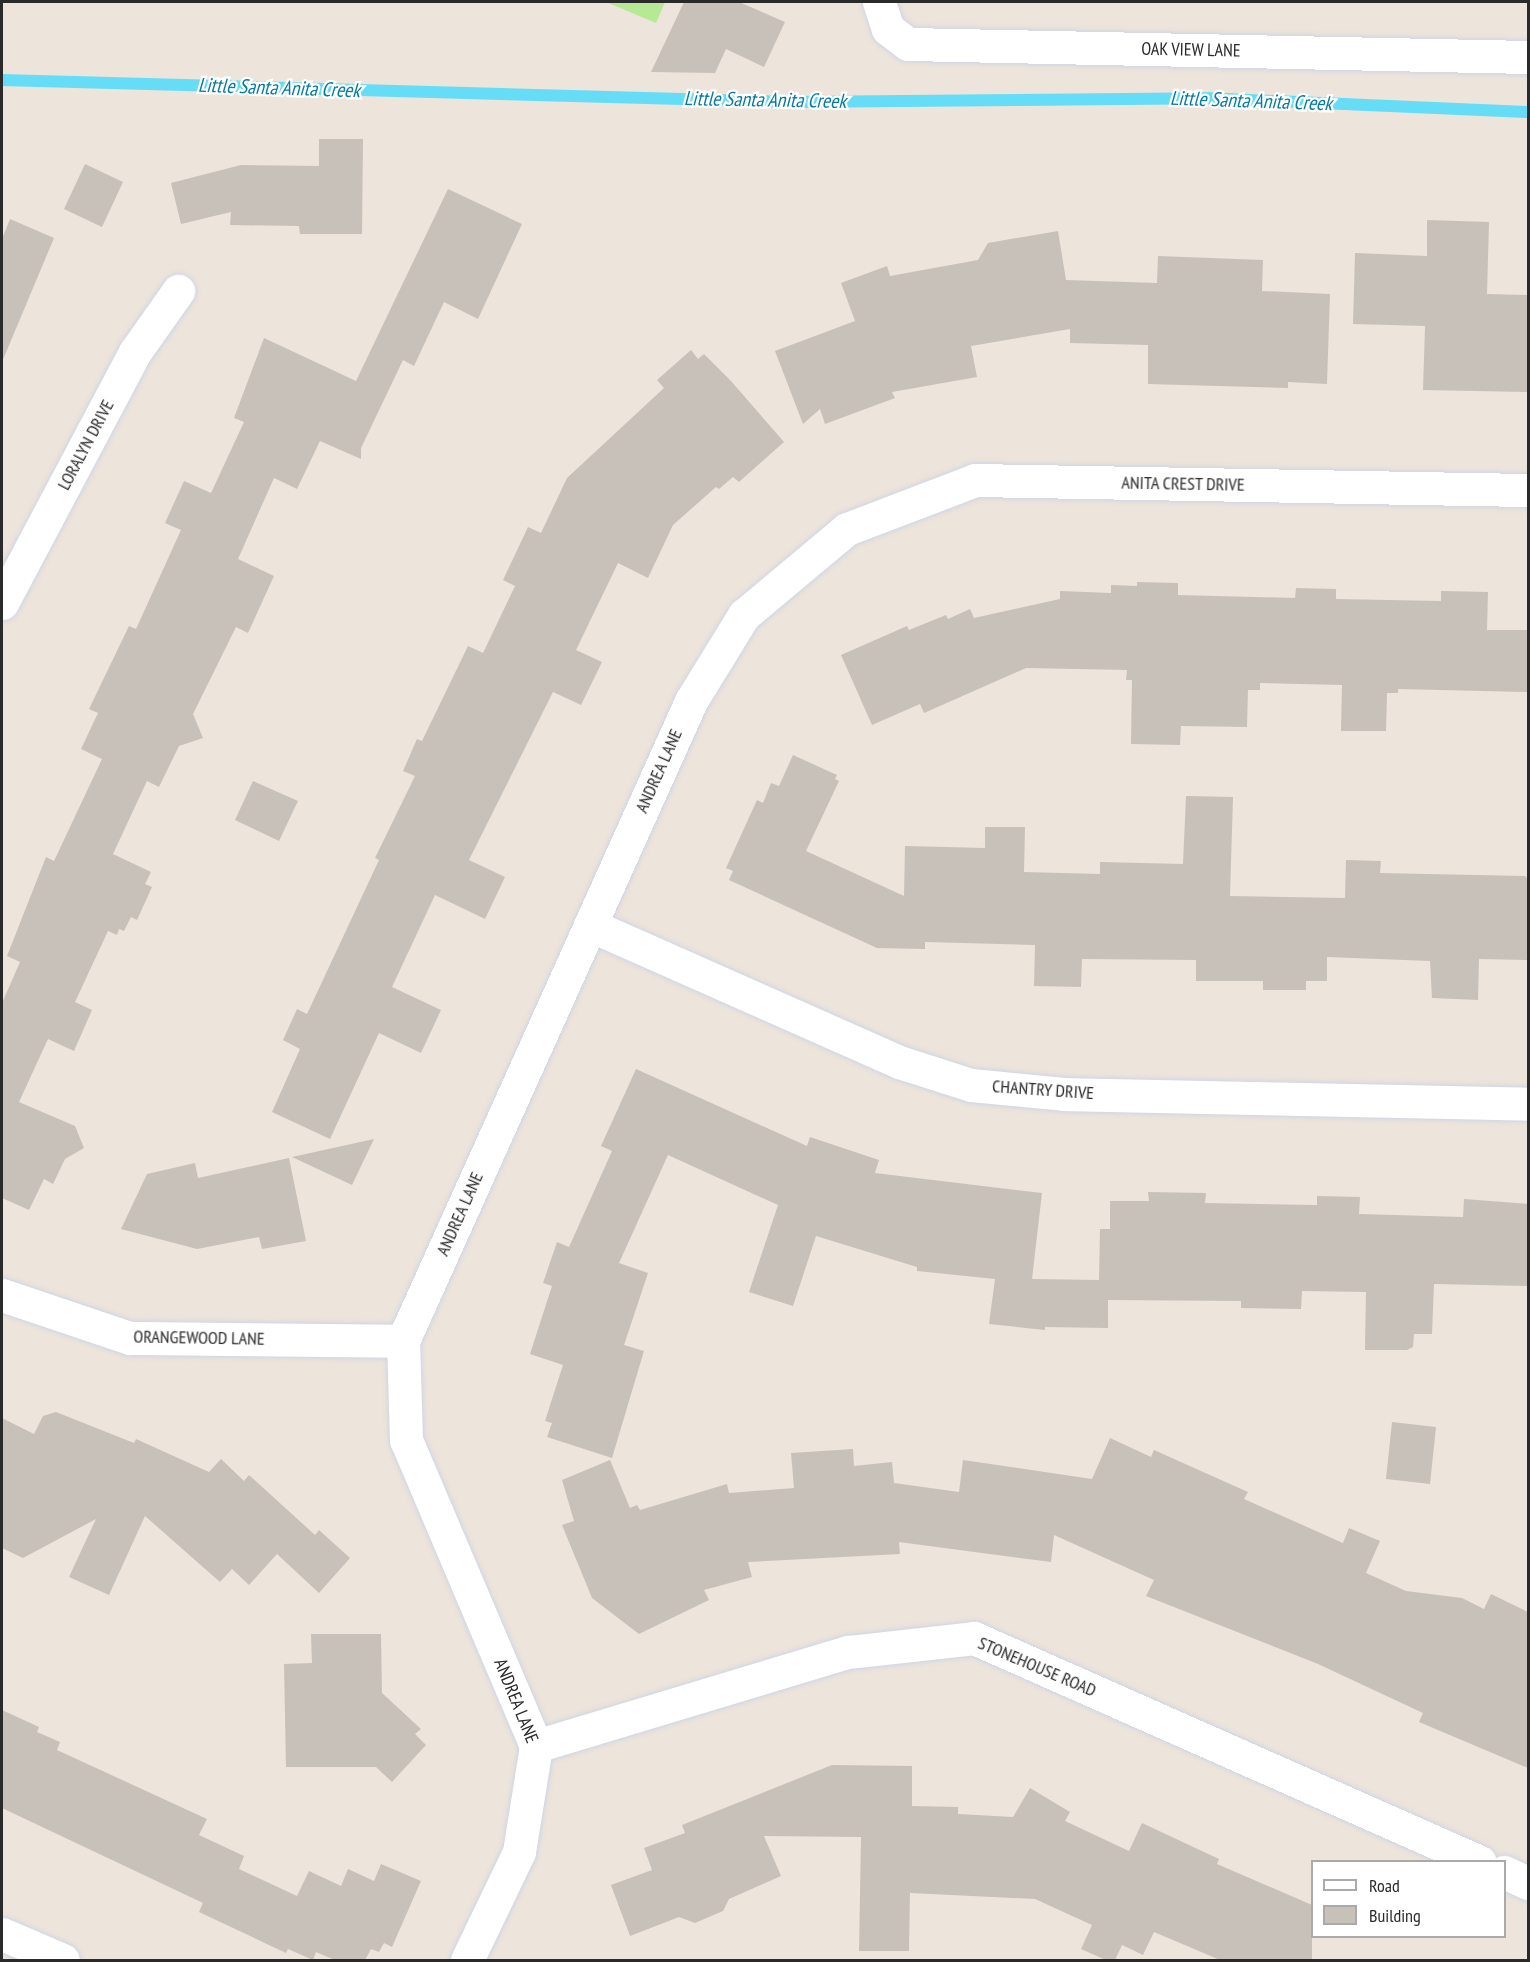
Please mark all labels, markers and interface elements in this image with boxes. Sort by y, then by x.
street label: OAK VIEW LANE [1141,38,1241,62]
water label: Little Santa Anita Creek [197,73,361,103]
water label: Little Santa Anita Creek [1169,86,1333,116]
water label: Little Santa Anita Creek [683,87,847,113]
street label: LORALYN DRIVE [53,396,119,494]
street label: ANITA CREST DRIVE [1121,472,1245,496]
street label: ANDREA LANE [631,726,687,816]
street label: CHANTRY DRIVE [991,1076,1095,1104]
street label: ANDREA LANE [432,1169,488,1259]
street label: ORANGEWOOD LANE [133,1326,265,1350]
street label: STONEHOUSE ROAD [975,1632,1099,1702]
street label: ANDREA LANE [489,1655,543,1747]
legend [1311,1860,1506,1938]
text: Road [1369,1874,1400,1897]
text: Building [1369,1904,1421,1927]

